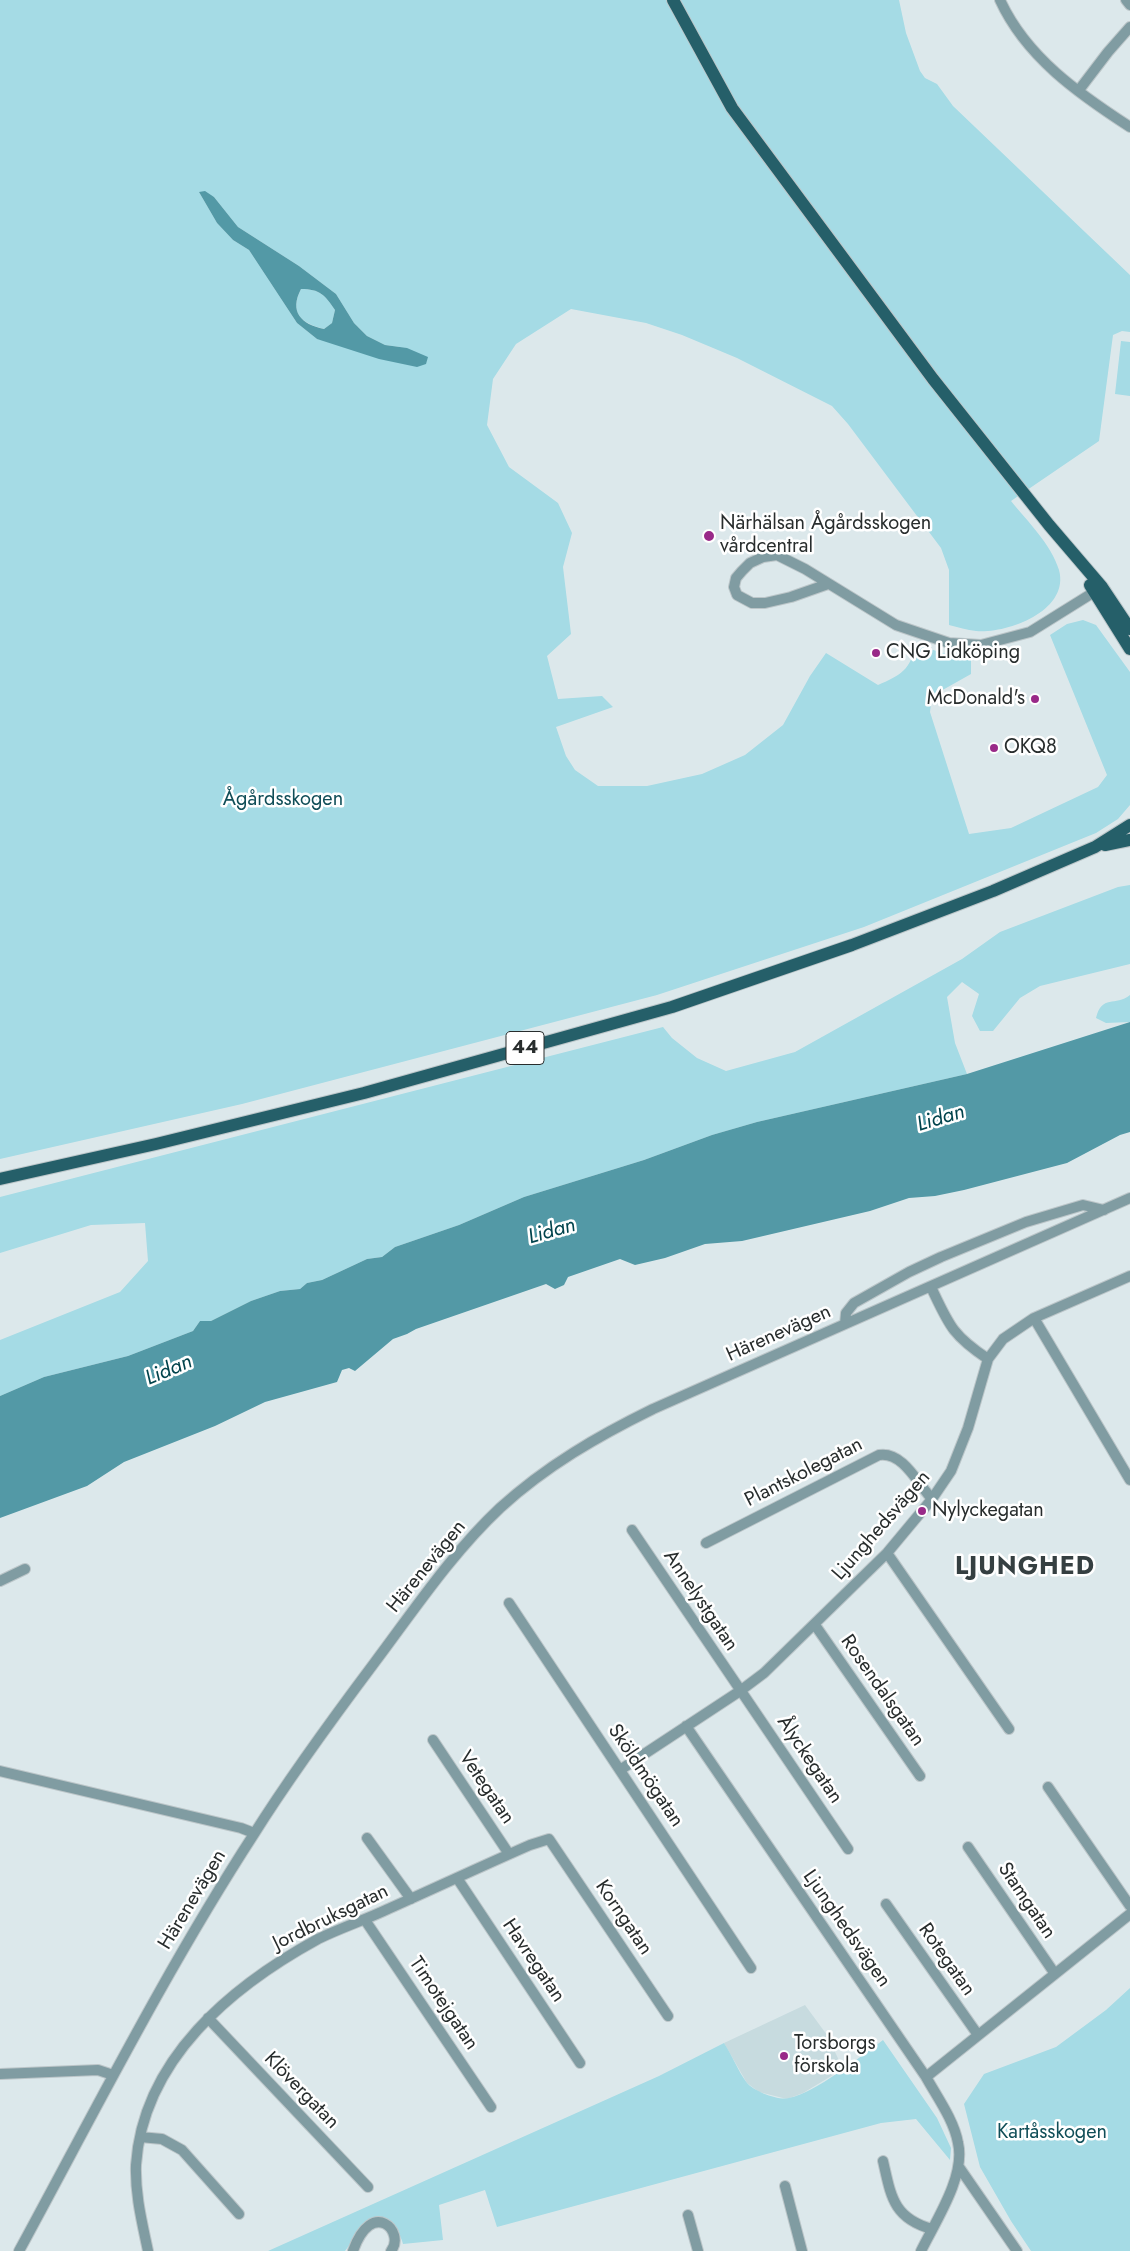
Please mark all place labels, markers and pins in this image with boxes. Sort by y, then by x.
place label: Närhälsan Ågårdsskogen vårdcentral [720,512,931,559]
marker: Närhälsan Ågårdsskogen vårdcentral [702,529,716,543]
place label: CNG Lidköping [886,641,1020,665]
marker: CNG Lidköping [870,647,882,659]
place label: McDonald's [927,687,1025,711]
marker: McDonald's [1029,693,1041,705]
place label: OKQ8 [1004,736,1057,760]
marker: OKQ8 [988,742,1000,754]
place label: Nylyckegatan [932,1499,1044,1523]
marker: Nylyckegatan [916,1505,928,1517]
place label: Torsborgs förskola [794,2032,875,2079]
marker: Torsborgs förskola [778,2050,790,2062]

